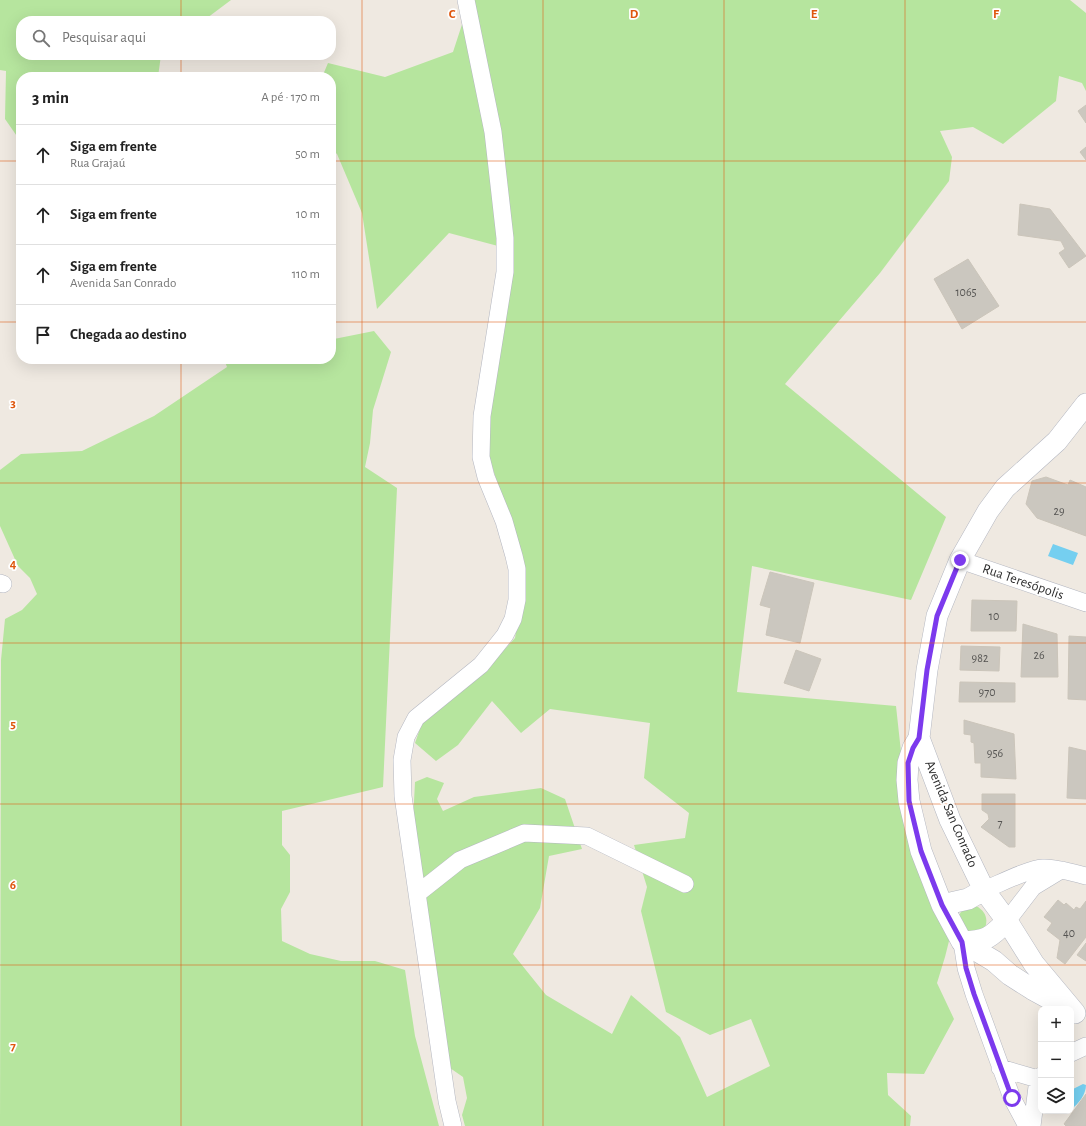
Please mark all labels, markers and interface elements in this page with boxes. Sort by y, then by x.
text: C [449,8,456,21]
text: D [630,8,639,21]
text: E [811,8,818,21]
text: F [993,8,1000,21]
search box [16,16,336,60]
icon: search [30,27,52,49]
text: Pesquisar aqui [62,30,146,45]
text: 3 min [32,89,69,106]
text: A pé · 170 m [261,91,320,104]
text: Siga em frente [70,139,157,154]
icon: ahead [32,144,54,166]
text: 50 m [295,148,320,161]
text: Rua Grajaú [70,157,125,170]
icon: ahead [32,204,54,226]
text: Siga em frente [70,207,157,222]
text: 10 m [296,208,320,221]
text: Siga em frente [70,259,157,274]
icon: ahead [32,264,54,286]
text: 110 m [292,268,320,281]
text: Avenida San Conrado [70,277,176,290]
house number: 1065 [955,286,977,298]
icon: arrive [32,324,54,346]
text: Chegada ao destino [70,327,187,342]
text: 3 [10,397,16,410]
house number: 29 [1053,505,1065,517]
route end [951,551,969,569]
text: 4 [10,558,17,571]
street label: Rua Teresópolis [981,562,1065,602]
house number: 10 [989,610,999,622]
house number: 26 [1033,649,1045,661]
house number: 982 [972,652,989,664]
house number: 970 [979,686,995,698]
text: 5 [10,718,16,731]
house number: 956 [987,747,1004,759]
street label: Avenida San Conrado [922,759,980,870]
house number: 7 [997,817,1003,829]
text: 6 [10,879,16,892]
house number: 40 [1063,927,1075,939]
map controls [1038,1006,1074,1114]
button: + [1038,1006,1074,1042]
text: 7 [10,1040,16,1053]
button: − [1038,1042,1074,1078]
button: layers [1038,1078,1074,1114]
route start [1003,1089,1021,1107]

